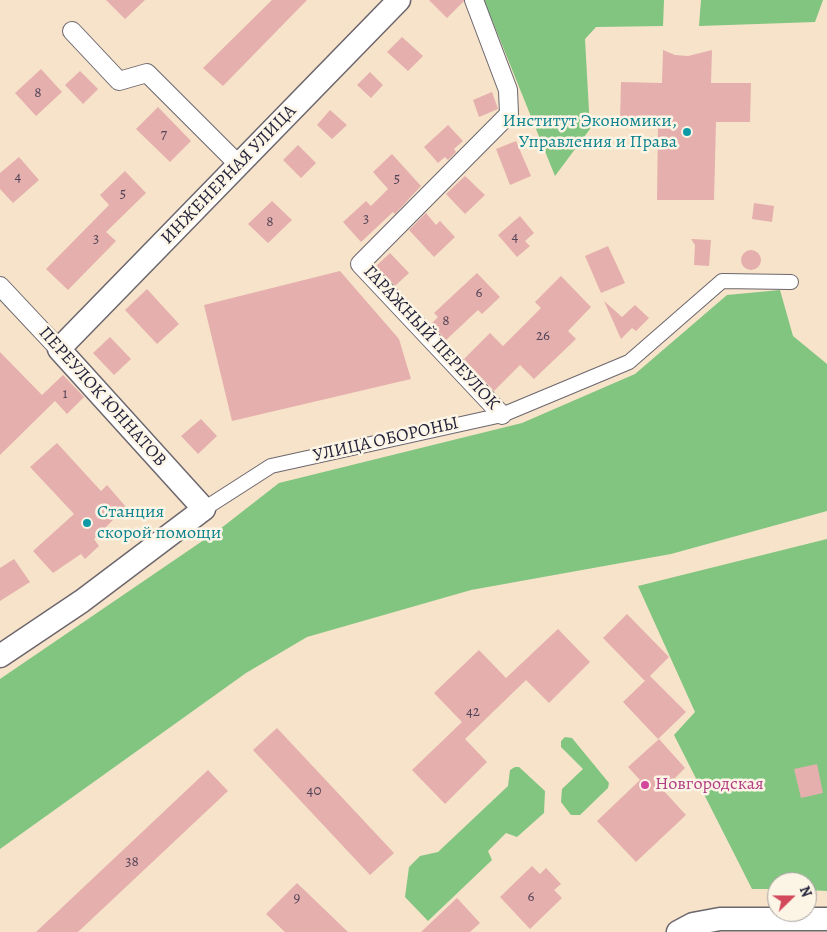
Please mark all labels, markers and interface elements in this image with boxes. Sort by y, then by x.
house number: 8 [34,84,42,102]
street label: ИНЖЕНЕРНАЯ УЛИЦА [157,101,301,249]
place label: Институт Экономики, Управления и Права [503,111,677,154]
house number: 7 [161,126,167,144]
marker: Институт Экономики, Управления и Права [681,126,693,138]
house number: 4 [15,168,21,186]
house number: 5 [394,170,400,188]
house number: 5 [120,185,126,203]
house number: 3 [363,210,369,228]
house number: 8 [266,213,274,231]
house number: 4 [512,228,518,246]
house number: 3 [93,230,99,248]
street label: ГАРАЖНЫЙ ПЕРЕУЛОК [358,261,504,415]
house number: 6 [476,284,482,302]
house number: 8 [442,312,450,330]
street label: ПЕРЕУЛОК ЮННАТОВ [34,323,170,471]
house number: 26 [536,327,550,345]
house number: 1 [62,385,68,403]
street label: УЛИЦА ОБОРОНЫ [311,413,461,467]
place label: Станция скорой помощи [97,502,221,544]
marker: Станция скорой помощи [81,517,93,529]
house number: 42 [466,703,480,721]
place label: Новгородская [655,774,764,796]
marker: Новгородская [639,779,651,791]
house number: 40 [307,782,321,800]
house number: 38 [125,853,139,871]
north arrow [767,872,817,922]
text: N [795,883,816,900]
house number: 6 [528,888,534,906]
house number: 9 [294,889,300,907]

